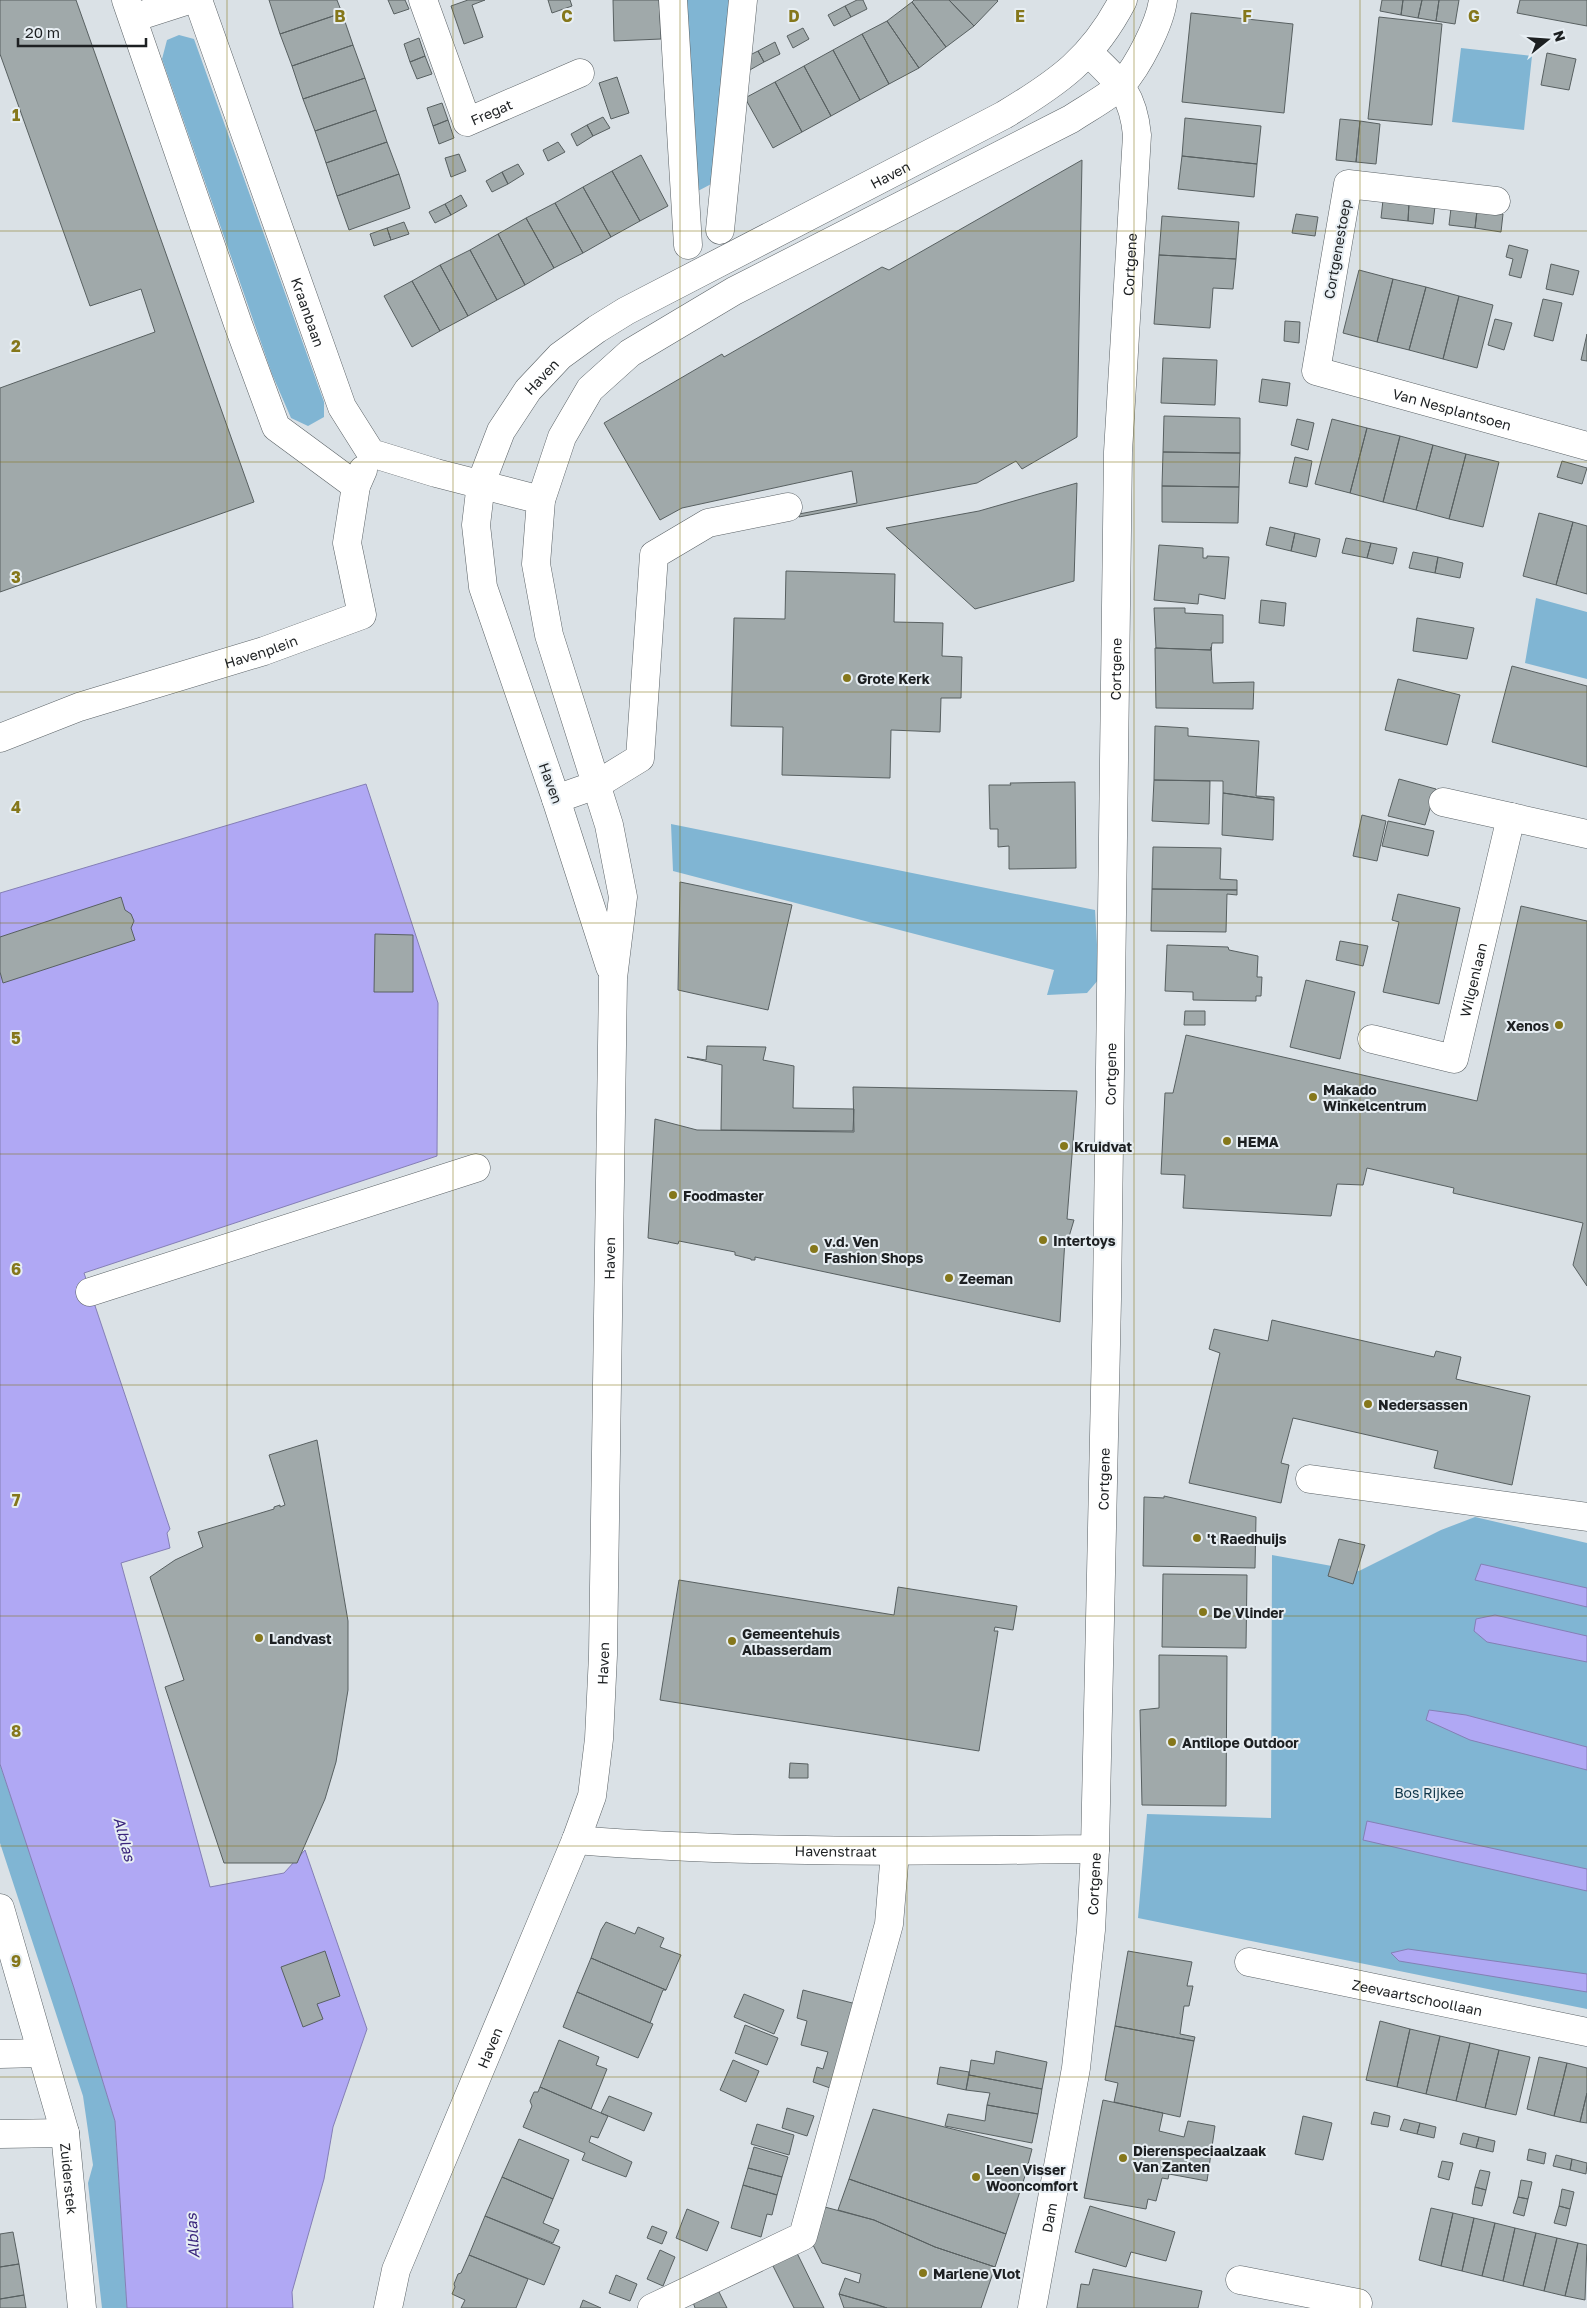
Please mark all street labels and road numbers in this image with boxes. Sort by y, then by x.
street label: Fregat [468,95,515,128]
street label: Haven [867,157,913,192]
street label: Cortgenestoep [1320,198,1354,300]
street label: Cortgene [1119,233,1140,296]
street label: Kraanbaan [288,275,329,349]
street label: Haven [520,355,562,398]
street label: Van Nesplantsoen [1391,384,1513,433]
street label: Havenplein [222,631,300,671]
street label: Cortgene [1106,638,1124,701]
street label: Haven [536,760,566,806]
street label: Wilgenlaan [1456,941,1490,1018]
street label: Cortgene [1101,1043,1119,1106]
street label: Haven [600,1237,618,1280]
street label: Cortgene [1094,1447,1112,1511]
street label: Haven [593,1642,612,1685]
street label: Havenstraat [794,1841,877,1859]
street label: Cortgene [1083,1852,1103,1916]
street label: Zeevaartschoollaan [1351,1975,1484,2019]
street label: Haven [473,2025,505,2070]
street label: Zuiderstek [58,2142,81,2215]
street label: Dam [1038,2201,1060,2234]

